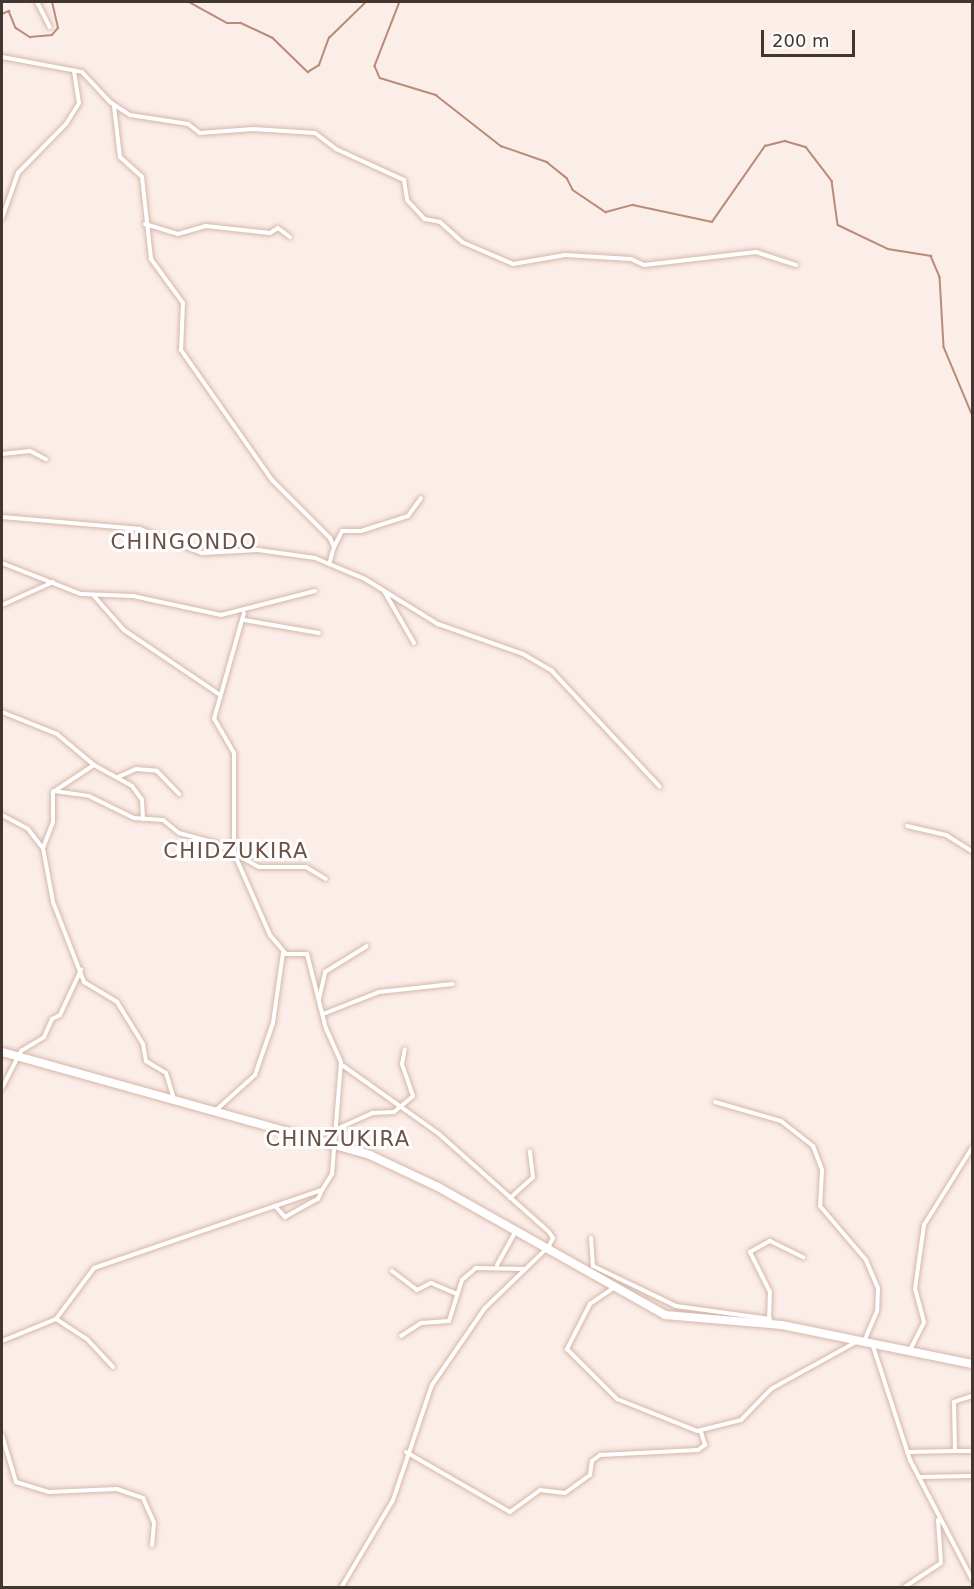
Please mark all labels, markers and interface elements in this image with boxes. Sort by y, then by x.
scale bar [764,18,858,56]
text: 200 m [772,30,830,51]
district label: CHINGONDO [110,529,258,555]
district label: CHIDZUKIRA [163,838,309,864]
district label: CHINZUKIRA [265,1126,411,1152]

